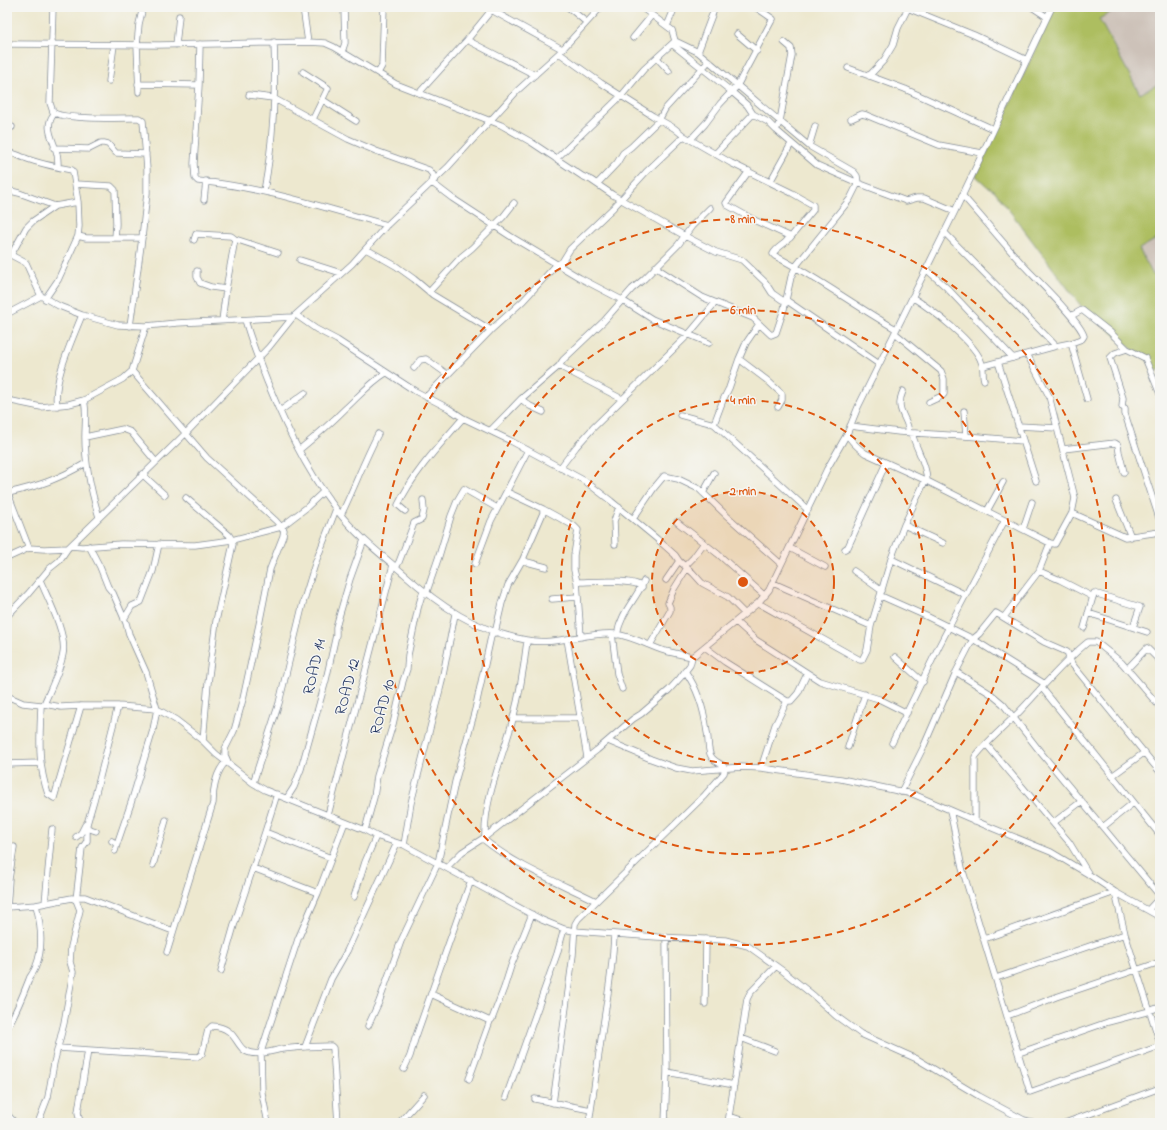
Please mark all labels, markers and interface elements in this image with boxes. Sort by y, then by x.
text: 8 min [730,211,756,229]
text: 6 min [729,302,756,320]
text: 4 min [729,392,756,410]
text: 2 min [729,483,756,501]
centre of rings [736,575,750,589]
street label: ROAD 14 [297,636,333,697]
street label: ROAD 12 [329,656,367,718]
street label: ROAD 10 [364,676,402,738]

